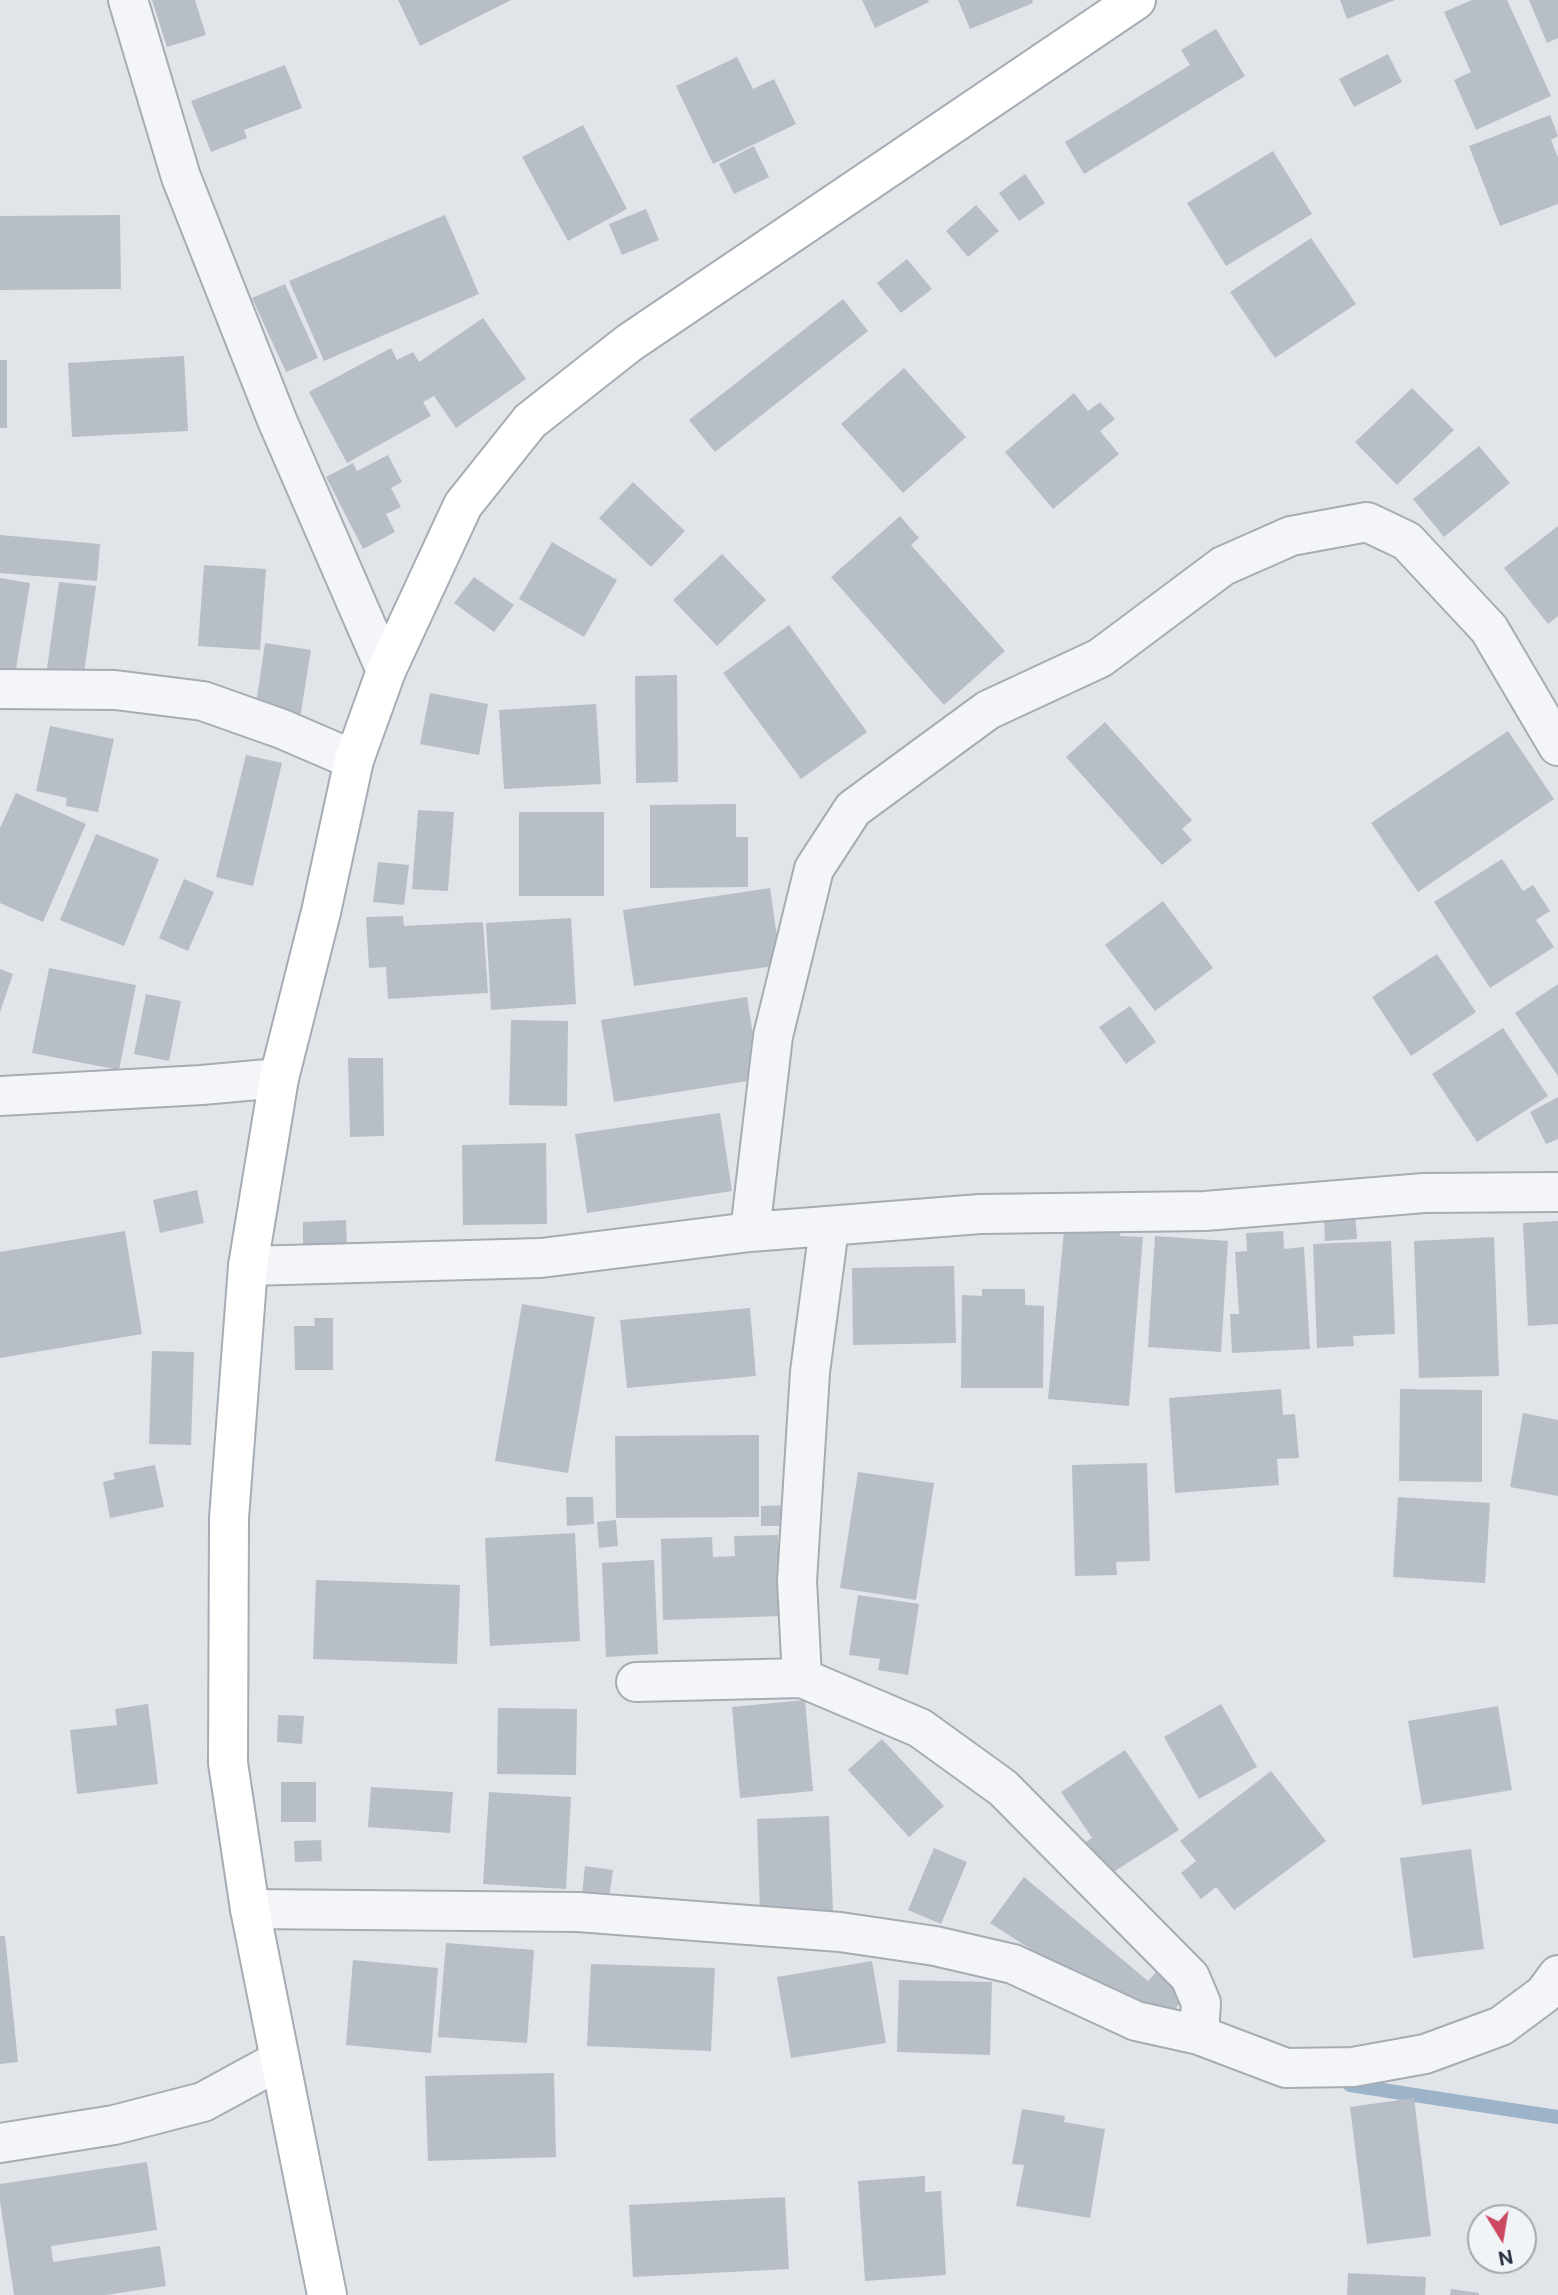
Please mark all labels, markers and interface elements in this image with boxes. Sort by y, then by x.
north arrow [1467,2204,1537,2274]
text: N [1496,2245,1515,2270]

